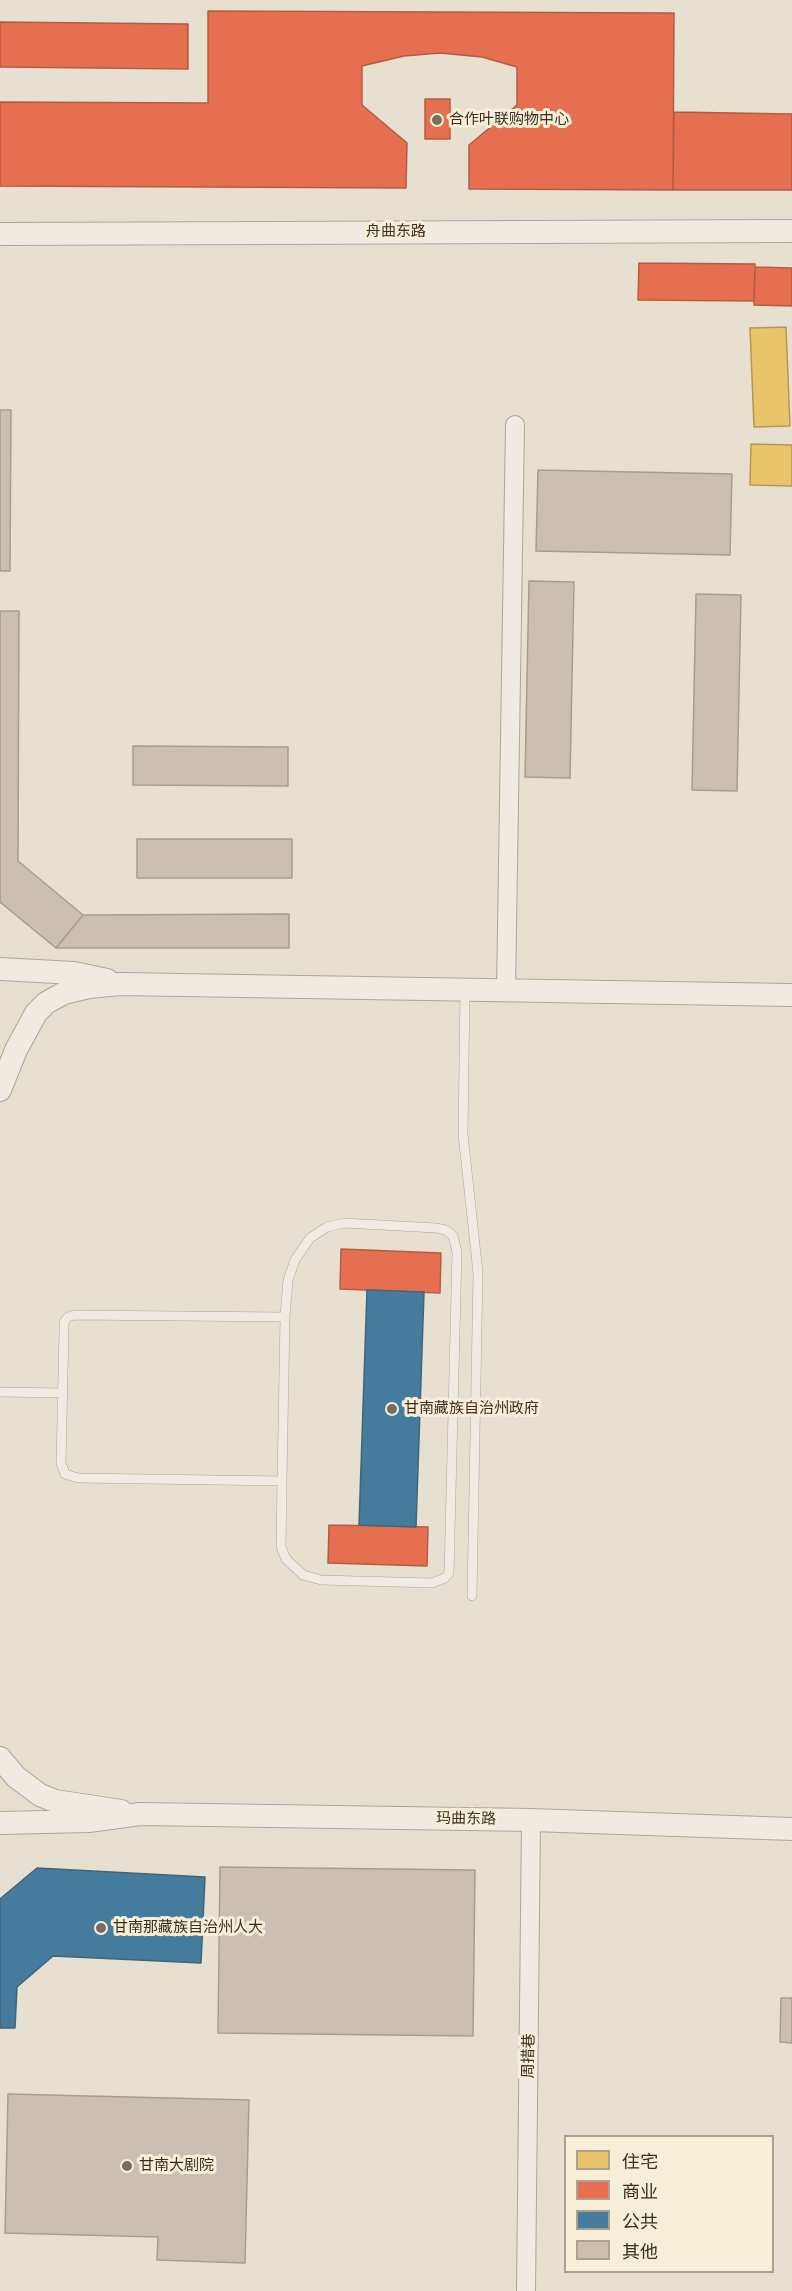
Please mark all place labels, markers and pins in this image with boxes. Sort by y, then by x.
place label: 合作叶联购物中心 [449,111,569,129]
marker: 合作叶联购物中心 [430,113,444,127]
place label: 甘南藏族自治州政府 [404,1400,539,1418]
marker: 甘南藏族自治州政府 [385,1402,399,1416]
place label: 甘南那藏族自治州人大 [113,1919,263,1937]
marker: 甘南那藏族自治州人大 [94,1921,108,1935]
place label: 甘南大剧院 [139,2157,214,2175]
marker: 甘南大剧院 [120,2159,134,2173]

